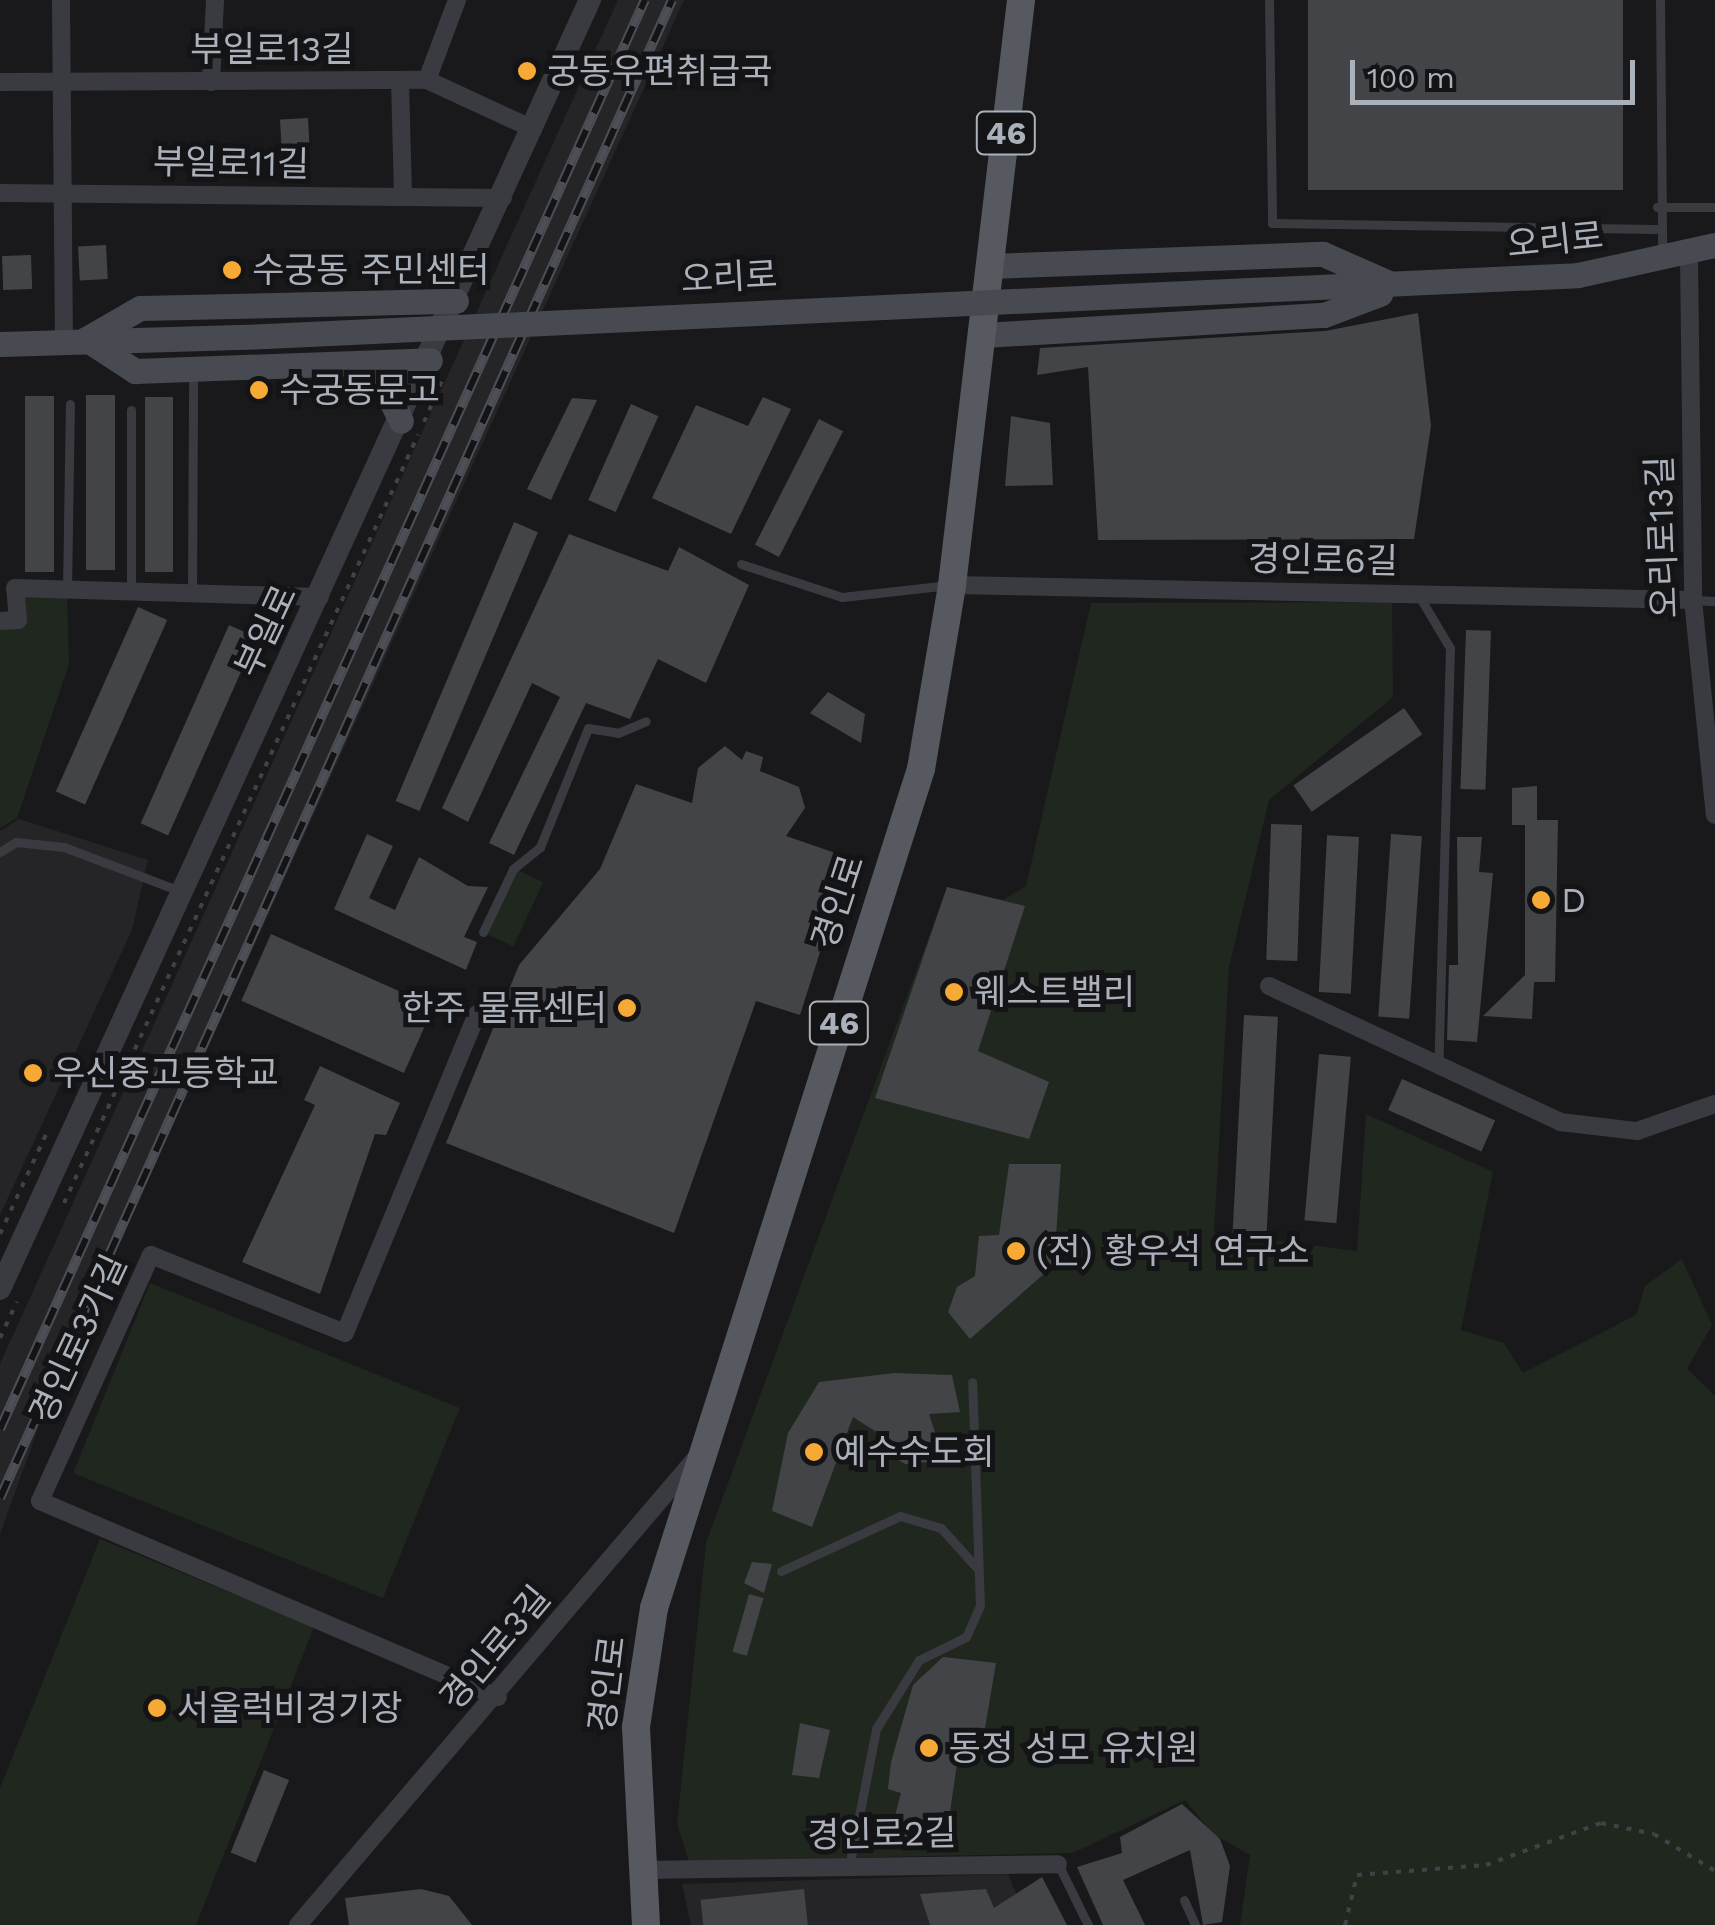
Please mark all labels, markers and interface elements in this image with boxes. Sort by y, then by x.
street label: 부일로13길 [191,28,353,70]
scale bar [1355,40,1640,102]
place label: 궁동우편취급국 [547,50,772,92]
marker: 궁동우편취급국 [516,60,538,82]
text: 100 m [1367,60,1455,95]
road number: 46 [974,106,1038,160]
street label: 부일로11길 [153,141,309,185]
street label: 오리로 [1505,214,1605,266]
place label: 수궁동 주민센터 [252,249,489,291]
street label: 오리로 [680,254,778,300]
marker: 수궁동 주민센터 [221,259,243,281]
place label: 수궁동문고 [279,369,440,411]
marker: 수궁동문고 [248,379,270,401]
street label: 오리로13길 [1638,455,1686,619]
street label: 경인로6길 [1248,538,1398,582]
street label: 부일로 [227,578,305,684]
street label: 경인로 [803,850,873,954]
place label: D [1561,879,1586,921]
marker: D [1530,889,1552,911]
place label: 웨스트밸리 [974,971,1135,1013]
marker: 웨스트밸리 [943,981,965,1003]
place label: 한주 물류센터 [402,987,607,1029]
road number: 46 [806,996,872,1050]
marker: 한주 물류센터 [616,997,638,1019]
place label: 우신중고등학교 [53,1052,278,1094]
marker: 우신중고등학교 [22,1062,44,1084]
place label: (전) 황우석 연구소 [1036,1230,1310,1272]
marker: (전) 황우석 연구소 [1005,1240,1027,1262]
street label: 경인로3가길 [21,1248,135,1430]
place label: 예수수도회 [834,1431,995,1473]
marker: 예수수도회 [803,1441,825,1463]
street label: 경인로3길 [431,1577,559,1719]
street label: 경인로 [580,1634,634,1734]
place label: 서울럭비경기장 [177,1687,402,1729]
marker: 서울럭비경기장 [146,1697,168,1719]
place label: 동정 성모 유치원 [949,1727,1198,1769]
marker: 동정 성모 유치원 [918,1737,940,1759]
street label: 경인로2길 [807,1812,957,1856]

